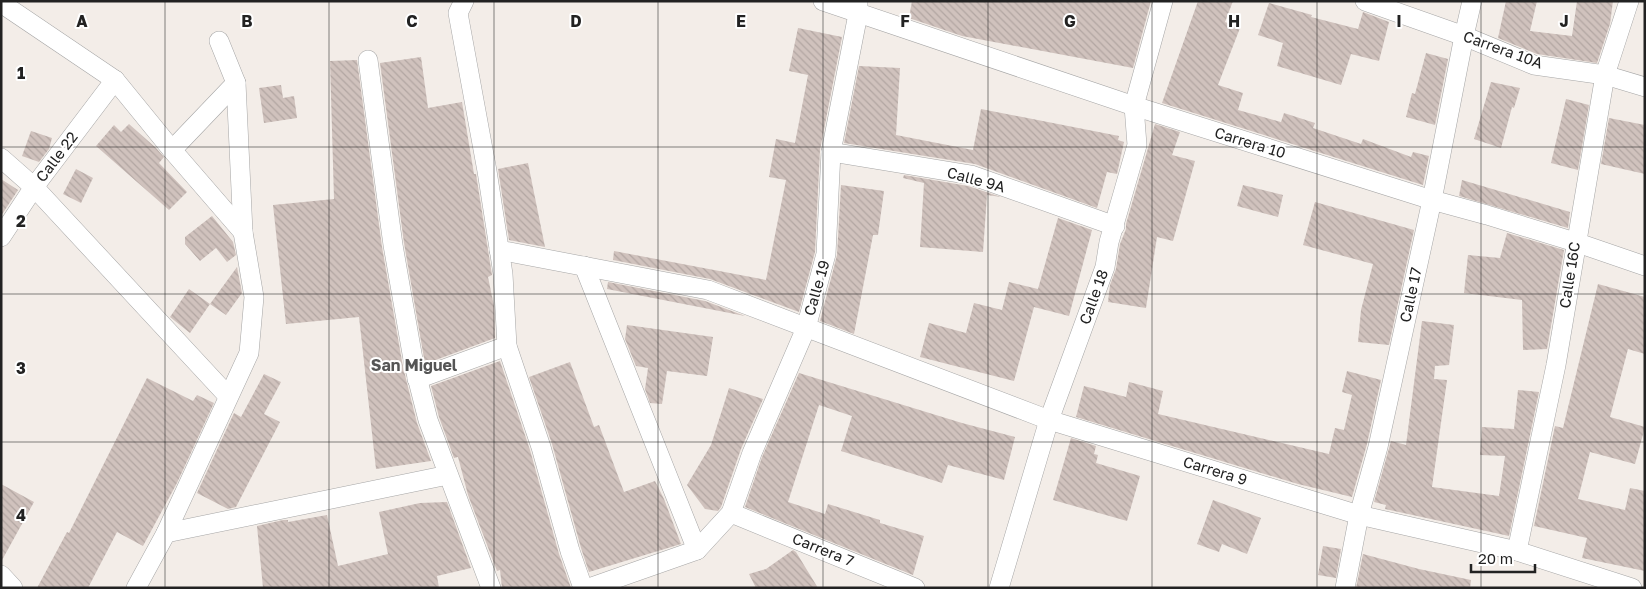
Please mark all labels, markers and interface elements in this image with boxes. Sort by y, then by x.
text: A [76,11,88,31]
text: B [241,11,253,31]
text: C [406,11,418,31]
text: D [570,11,582,31]
text: E [736,11,746,31]
text: F [900,11,910,31]
text: G [1064,11,1076,31]
text: H [1228,11,1240,31]
text: I [1396,11,1402,31]
text: J [1559,11,1569,31]
street label: Carrera 10A [1461,26,1546,72]
text: 1 [17,63,25,83]
street label: Carrera 10 [1213,123,1288,161]
street label: Calle 22 [32,128,81,185]
street label: Calle 9A [945,163,1007,195]
text: 2 [16,211,26,231]
street label: Calle 16C [1555,240,1583,309]
street label: Calle 19 [800,258,833,318]
street label: Calle 17 [1395,266,1425,324]
street label: Calle 18 [1075,267,1111,327]
district label: San Miguel [371,355,458,375]
text: 3 [16,358,26,378]
street label: Carrera 9 [1181,452,1249,488]
text: 4 [16,505,26,525]
street label: Carrera 7 [790,529,857,570]
scale bar [1471,542,1535,574]
text: 20 m [1478,549,1513,567]

